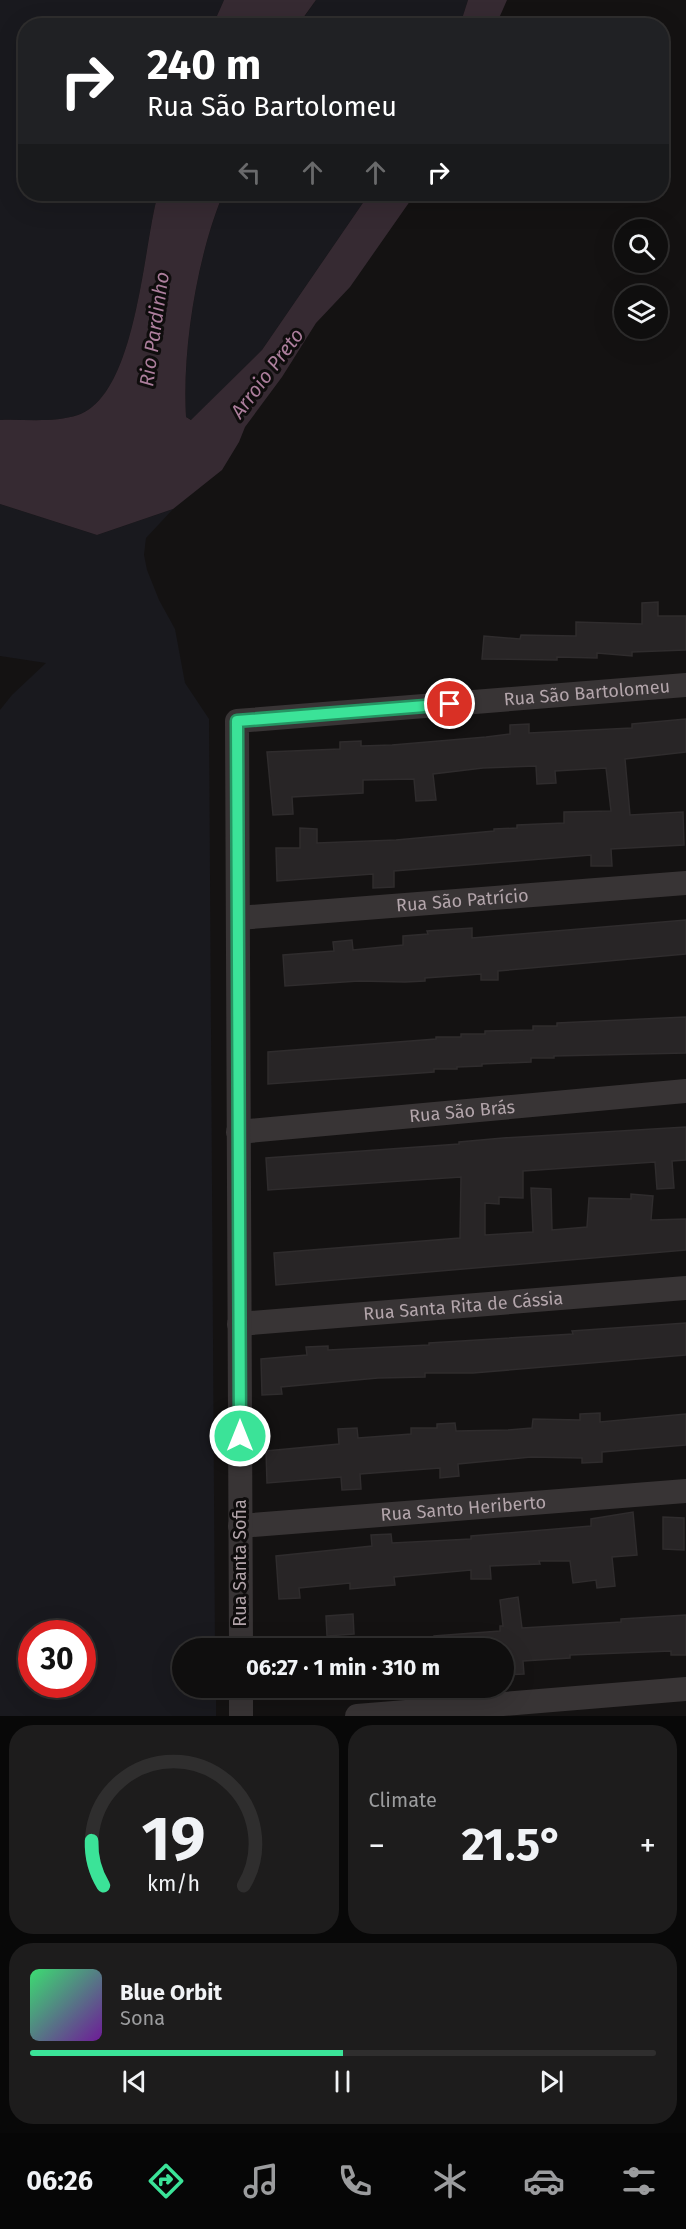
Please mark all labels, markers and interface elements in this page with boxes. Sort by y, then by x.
text: 240 m [147,40,261,90]
icon: right [48,42,126,120]
text: Rua São Bartolomeu [147,91,397,123]
icon: left [233,156,266,189]
icon: ahead [296,156,329,189]
icon: ahead [359,156,392,189]
icon: right [422,156,455,189]
map controls [614,219,668,339]
button: search [614,219,668,273]
water label: Rio Pardinho [134,270,174,388]
button: layers [614,285,668,339]
water label: Arroio Preto [225,323,309,424]
street label: Rua São Bartolomeu [503,675,671,711]
pin [424,678,475,729]
icon: arrive [433,687,466,720]
street label: Rua São Patrício [395,884,529,917]
street label: Rua São Brás [408,1096,516,1127]
street label: Rua Santa Rita de Cássia [363,1287,564,1325]
position arrow [208,1404,272,1468]
street label: Rua Santo Heriberto [380,1491,547,1526]
street label: Rua Santa Sofia [229,1499,251,1627]
speed limit sign: 30 [18,1620,96,1698]
text: 06:27 · 1 min · 310 m [246,1654,440,1681]
text: Climate [369,1788,437,1812]
text: 19 [142,1802,206,1877]
text: 21.5° [462,1818,563,1872]
text: − [369,1826,385,1866]
text: + [640,1826,656,1866]
text: km/h [147,1872,200,1898]
text: Blue Orbit [120,1979,222,2006]
text: Sona [120,2006,165,2030]
icon: previous [118,2065,151,2098]
icon: pause [326,2065,359,2098]
icon: next [535,2065,568,2098]
icon: directions [145,2160,187,2202]
icon: music [240,2160,282,2202]
icon: phone [334,2160,376,2202]
icon: climate [429,2160,471,2202]
icon: car [523,2160,565,2202]
icon: filters [618,2160,660,2202]
text: 06:26 [26,2165,93,2197]

